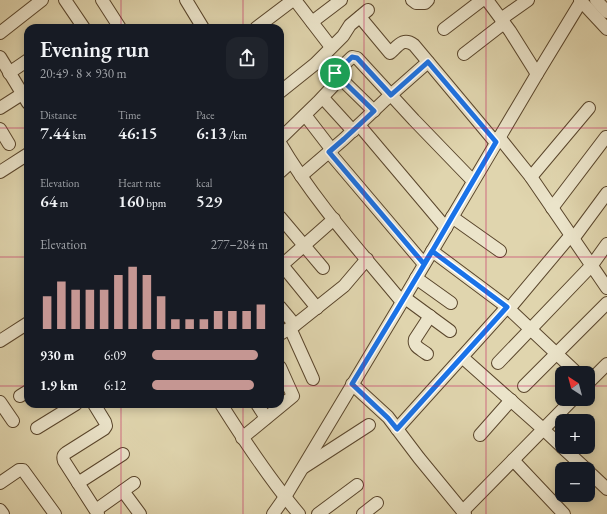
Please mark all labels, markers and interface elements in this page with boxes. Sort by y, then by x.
text: Evening run [40,35,149,64]
button: share [226,37,268,79]
pin [318,56,352,90]
icon: arrive [324,62,346,84]
text: 20:49 · 8 × 930 m [40,65,127,82]
text: Distance [40,108,77,122]
text: Time [118,108,141,122]
text: Pace [196,108,214,122]
text: 7.44 [40,122,70,144]
text: 46:15 [118,122,158,144]
text: 6:13 [196,122,227,144]
text: km [70,128,86,142]
text: /km [227,128,247,142]
text: Elevation [40,176,80,190]
text: Heart rate [118,176,161,190]
text: kcal [196,176,213,190]
text: 64 [40,190,57,212]
text: 160 [118,190,144,212]
text: 529 [196,190,222,212]
text: m [57,196,68,210]
text: bpm [144,196,166,210]
text: Elevation [40,236,87,253]
text: 277–284 m [211,236,268,253]
text: 930 m [40,347,74,364]
text: 6:09 [104,347,126,364]
north arrow [555,366,595,406]
map controls [555,366,595,502]
text: 1.9 km [40,377,78,394]
text: 6:12 [104,377,126,394]
button: + [555,414,595,454]
button: − [555,462,595,502]

